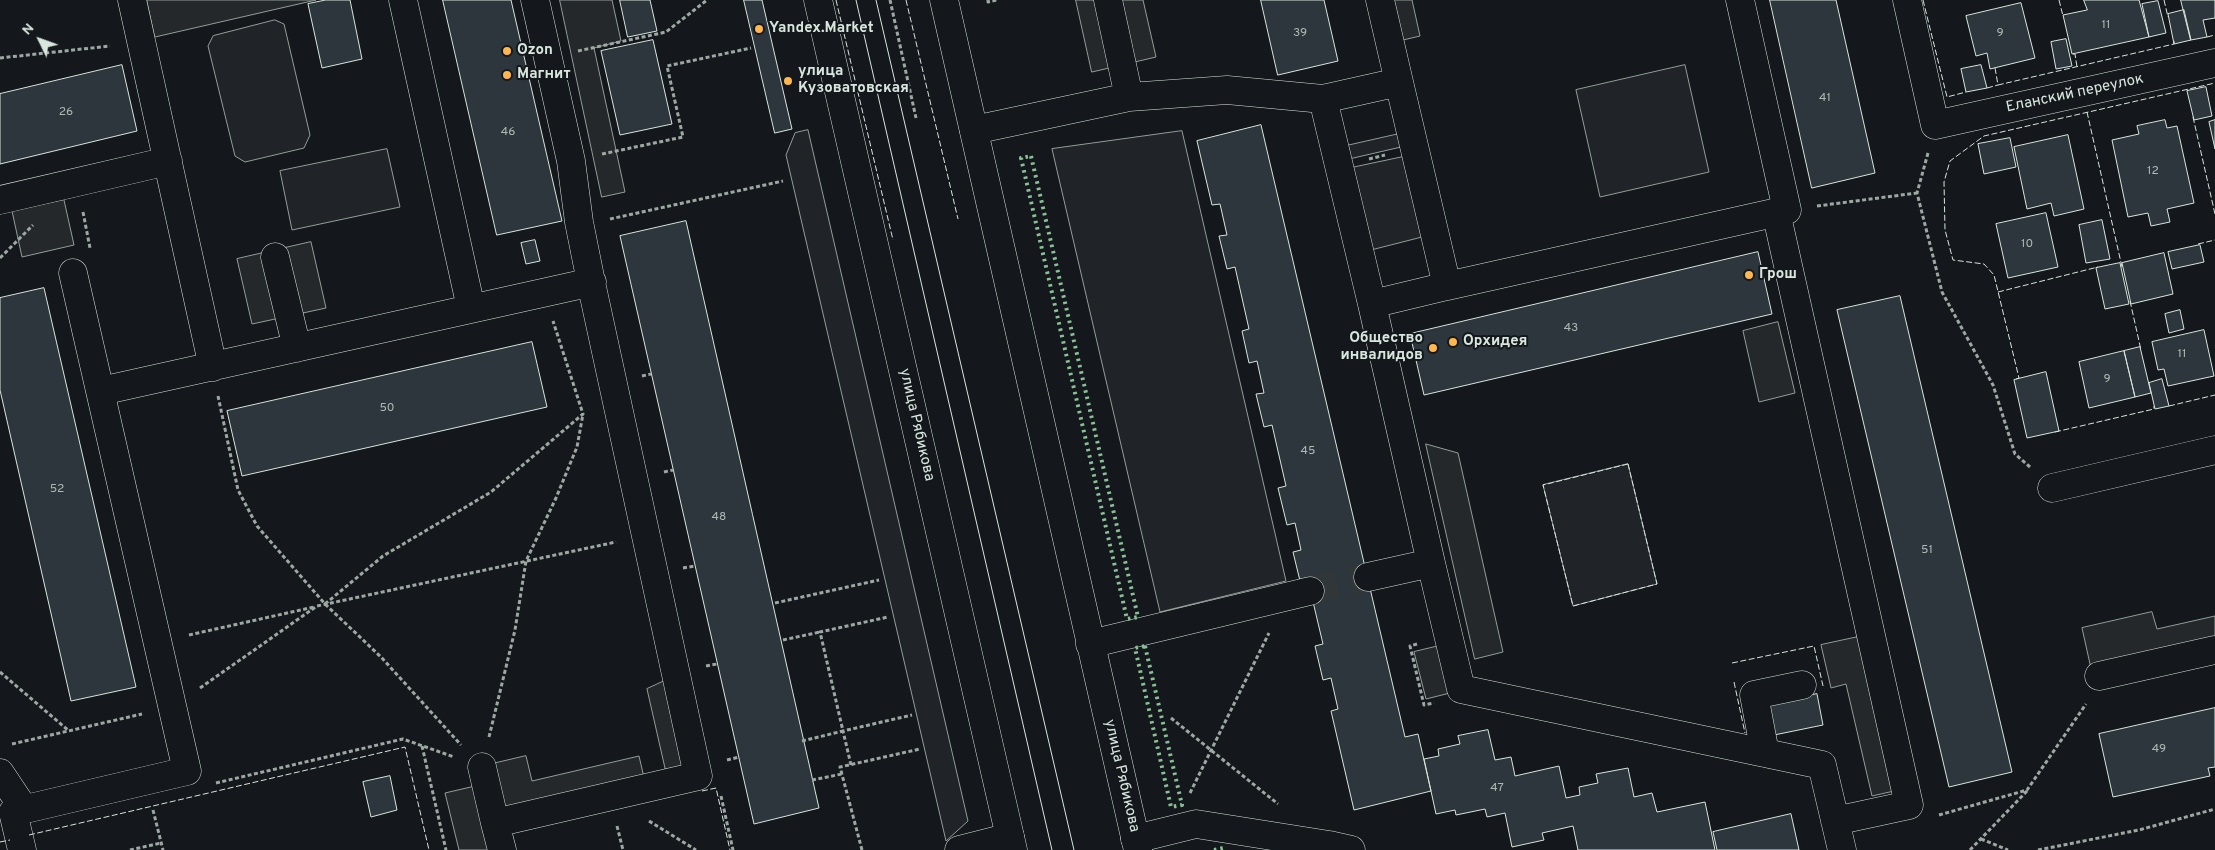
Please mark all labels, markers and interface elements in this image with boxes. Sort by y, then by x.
north arrow [15,15,65,65]
house number: 11 [2102,19,2110,33]
text: N [19,20,38,39]
place label: Yandex.Market [769,20,874,38]
marker: Yandex.Market [753,23,765,35]
house number: 39 [1293,27,1307,41]
house number: 9 [1996,27,2004,41]
place label: Ozon [517,42,553,60]
marker: Ozon [501,45,513,57]
place label: улица Кузоватовская [798,63,909,98]
place label: Магнит [517,66,570,84]
marker: Магнит [501,69,513,81]
street label: Еланский переулок [2005,71,2145,117]
marker: улица Кузоватовская [782,75,794,87]
house number: 41 [1819,92,1831,106]
house number: 26 [59,106,73,120]
house number: 46 [501,126,515,140]
house number: 12 [2147,165,2159,179]
house number: 10 [2021,238,2033,252]
place label: Грош [1759,266,1797,284]
marker: Грош [1743,269,1755,281]
house number: 43 [1564,322,1578,336]
place label: Общество инвалидов [1340,330,1423,365]
place label: Орхидея [1463,333,1527,351]
marker: Орхидея [1447,336,1459,348]
marker: Общество инвалидов [1427,342,1439,354]
house number: 11 [2178,348,2186,362]
street label: улица Рябикова [894,367,938,483]
house number: 9 [2103,373,2111,387]
house number: 50 [379,402,395,416]
house number: 45 [1301,445,1315,459]
house number: 52 [50,483,64,497]
house number: 48 [712,511,726,525]
house number: 51 [1921,544,1933,558]
street label: улица Рябикова [1099,718,1143,834]
house number: 49 [2152,743,2166,757]
house number: 47 [1490,782,1504,796]

